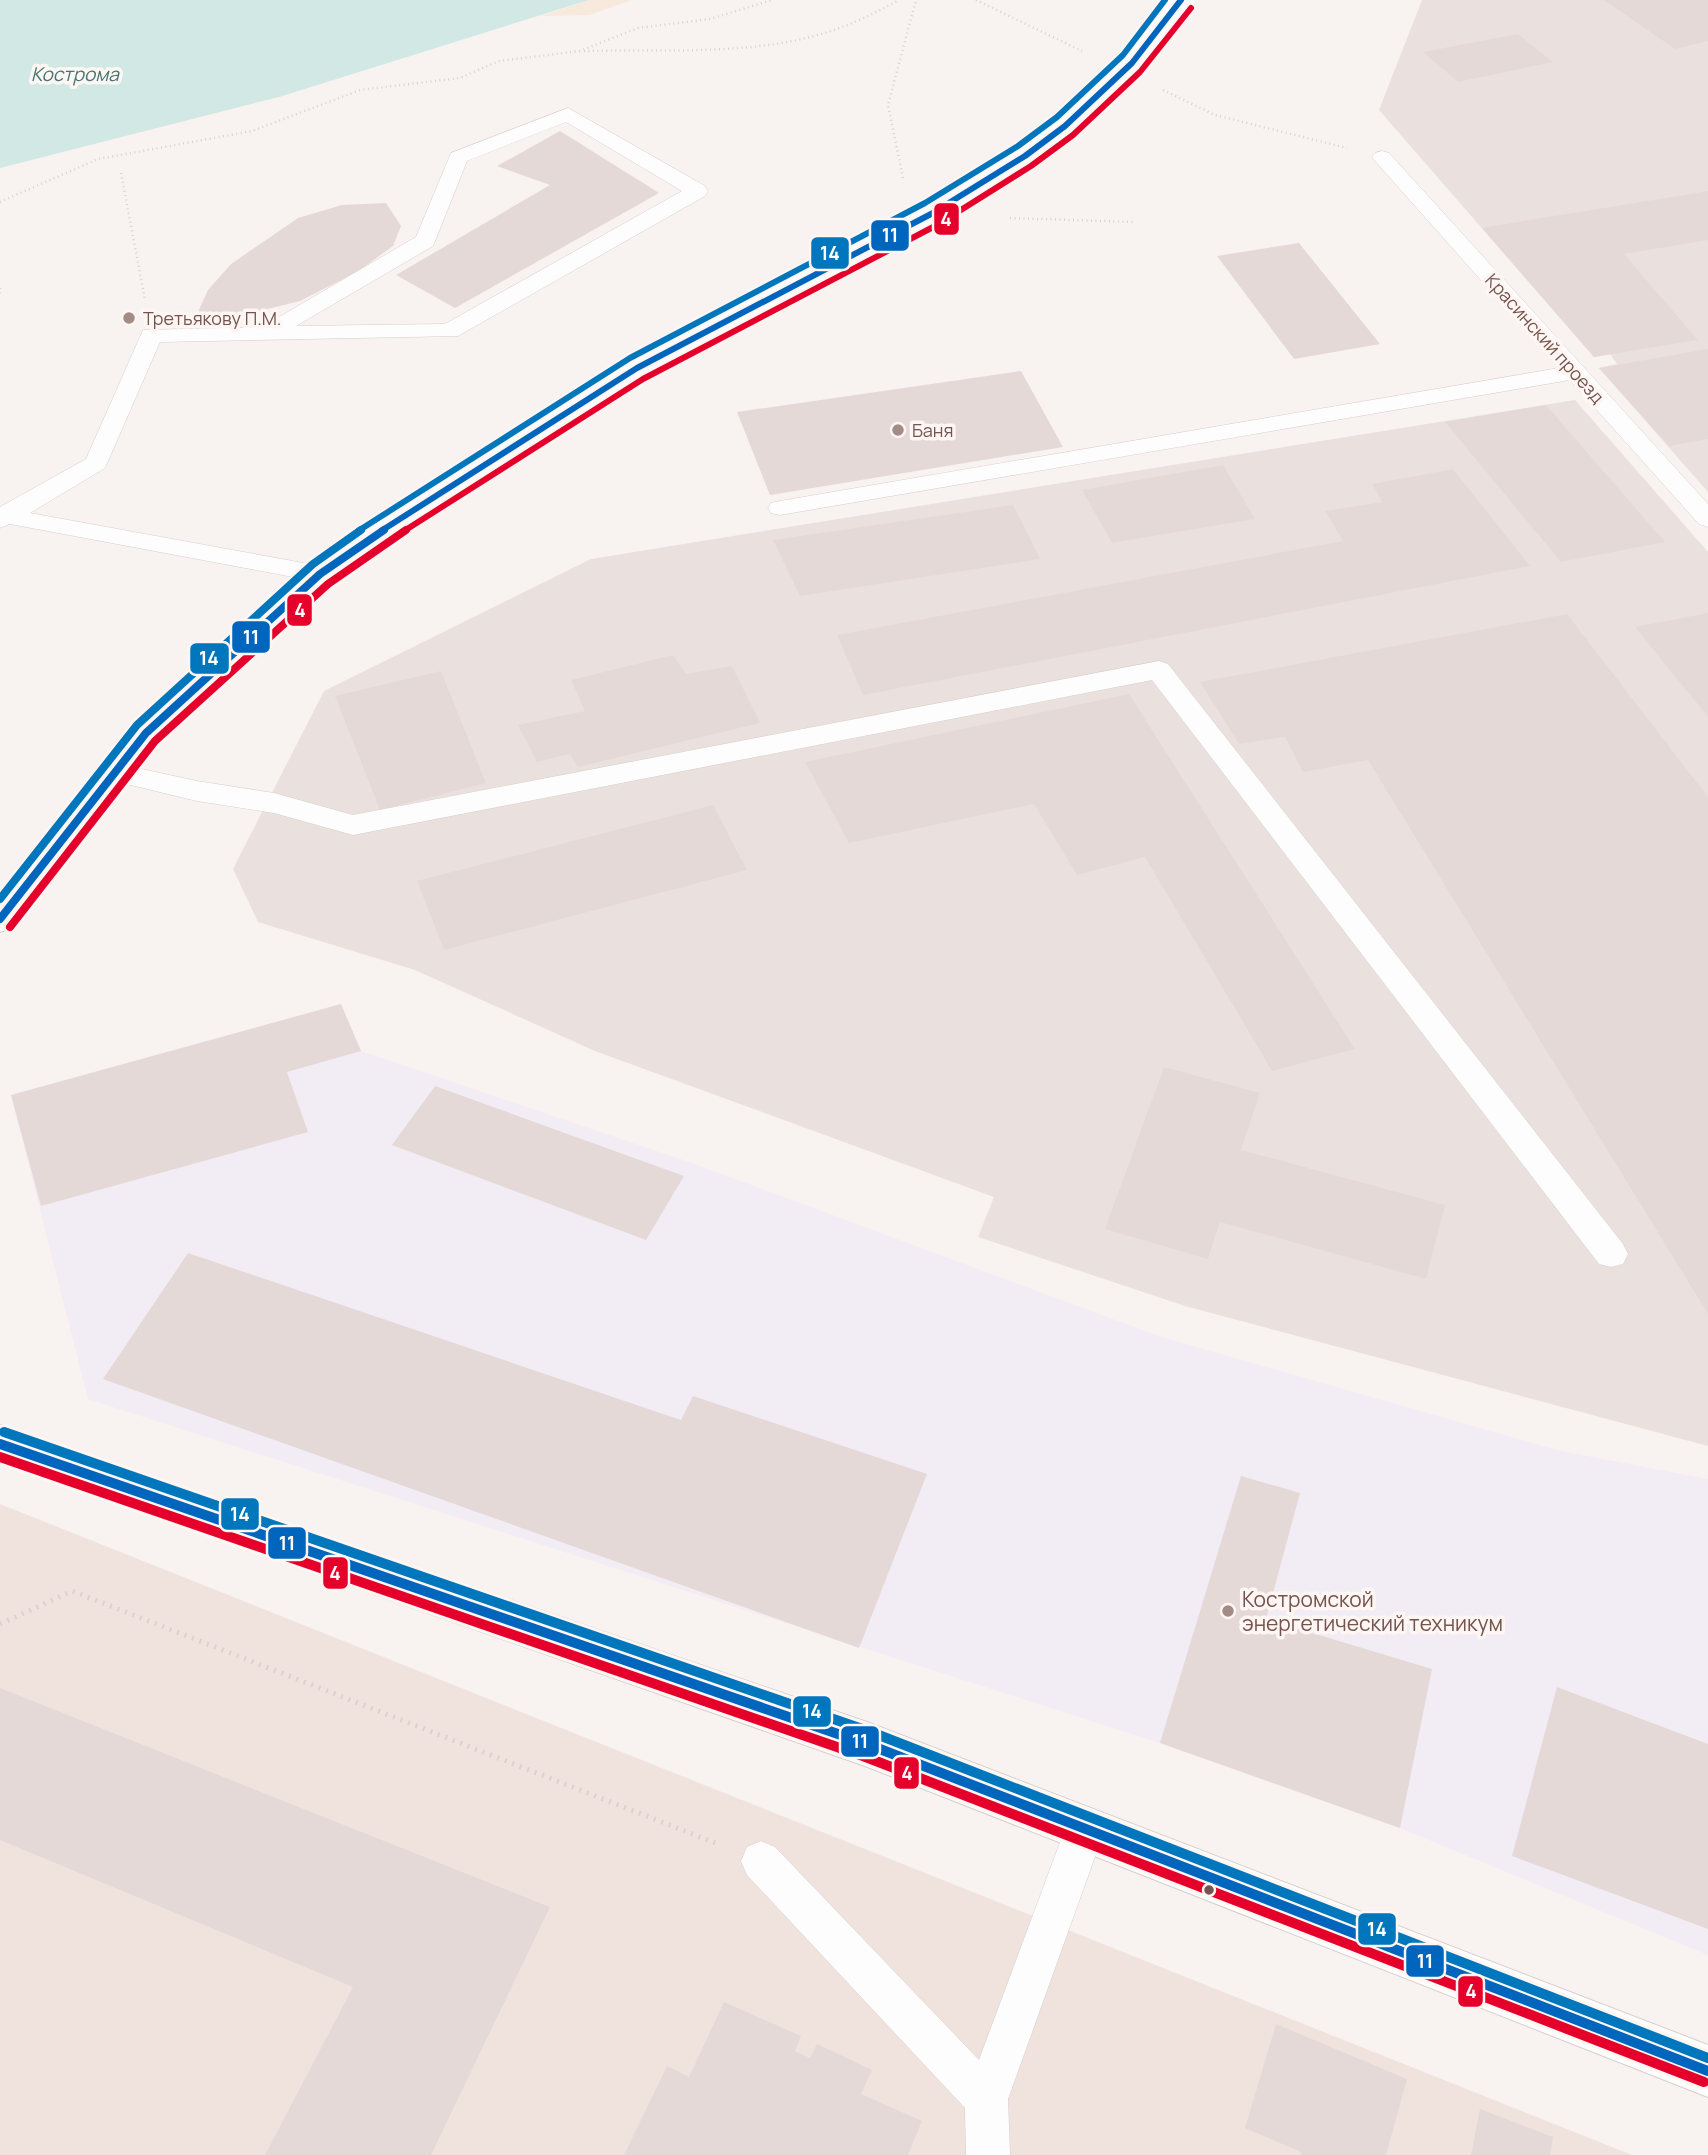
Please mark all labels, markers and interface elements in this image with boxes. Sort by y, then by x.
water label: Кострома [31,61,120,87]
line badge: 4 [933,202,960,236]
text: 4 [940,206,952,232]
line badge: 11 [870,219,910,252]
text: 11 [882,222,898,248]
line badge: 14 [810,236,850,270]
text: 14 [820,240,840,266]
street label: Красинский проезд [1480,268,1610,408]
place label: Третьякову П.М. [143,306,281,330]
marker: Третьякову П.М. [121,310,137,326]
place label: Баня [912,418,953,442]
marker: Баня [890,422,906,438]
line badge: 4 [286,593,313,627]
text: 4 [294,597,306,623]
line badge: 11 [231,620,271,654]
text: 11 [243,624,259,650]
line badge: 14 [189,642,230,675]
text: 14 [199,645,219,671]
line badge: 14 [220,1497,260,1531]
text: 14 [230,1501,250,1527]
line badge: 11 [267,1526,307,1560]
text: 11 [279,1530,295,1556]
line badge: 4 [322,1556,349,1590]
text: 4 [329,1560,341,1586]
place label: Костромской энергетический техникум [1242,1585,1503,1637]
marker: Костромской энергетический техникум [1220,1603,1236,1619]
line badge: 14 [792,1695,832,1728]
text: 14 [802,1698,822,1724]
line badge: 11 [840,1725,880,1758]
text: 11 [852,1728,868,1754]
line badge: 4 [893,1756,920,1790]
text: 4 [901,1760,913,1786]
unlabelled marker [1202,1883,1216,1897]
line badge: 14 [1357,1912,1397,1946]
text: 14 [1367,1916,1387,1942]
line badge: 11 [1405,1944,1445,1978]
text: 11 [1417,1948,1433,1974]
line badge: 4 [1457,1975,1484,2008]
text: 4 [1465,1978,1477,2004]

